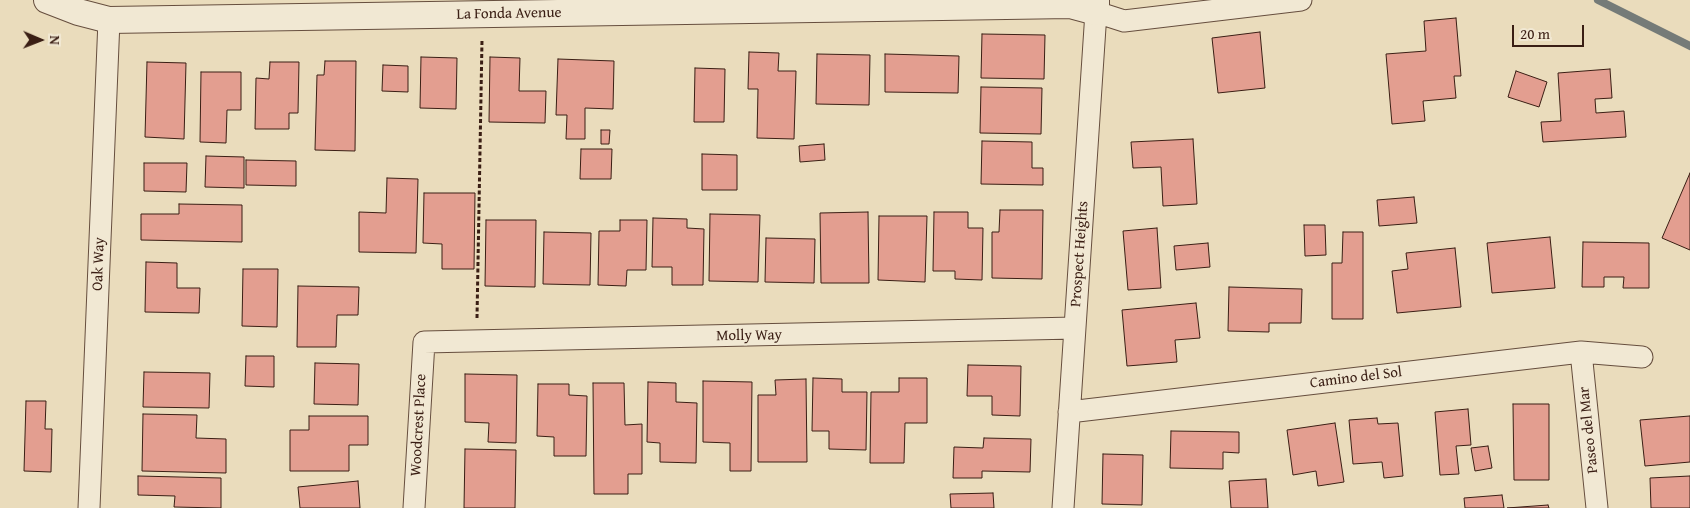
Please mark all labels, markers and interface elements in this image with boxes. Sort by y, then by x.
street label: La Fonda Avenue [456,4,562,24]
north arrow [15,15,65,65]
scale bar [1515,15,1588,47]
text: 20 m [1520,23,1550,44]
text: N [45,35,65,45]
street label: Prospect Heights [1067,200,1093,308]
street label: Oak Way [89,237,109,291]
street label: Molly Way [716,326,782,346]
street label: Camino del Sol [1309,363,1403,393]
street label: Woodcrest Place [407,373,431,477]
street label: Paseo del Mar [1575,386,1603,474]

